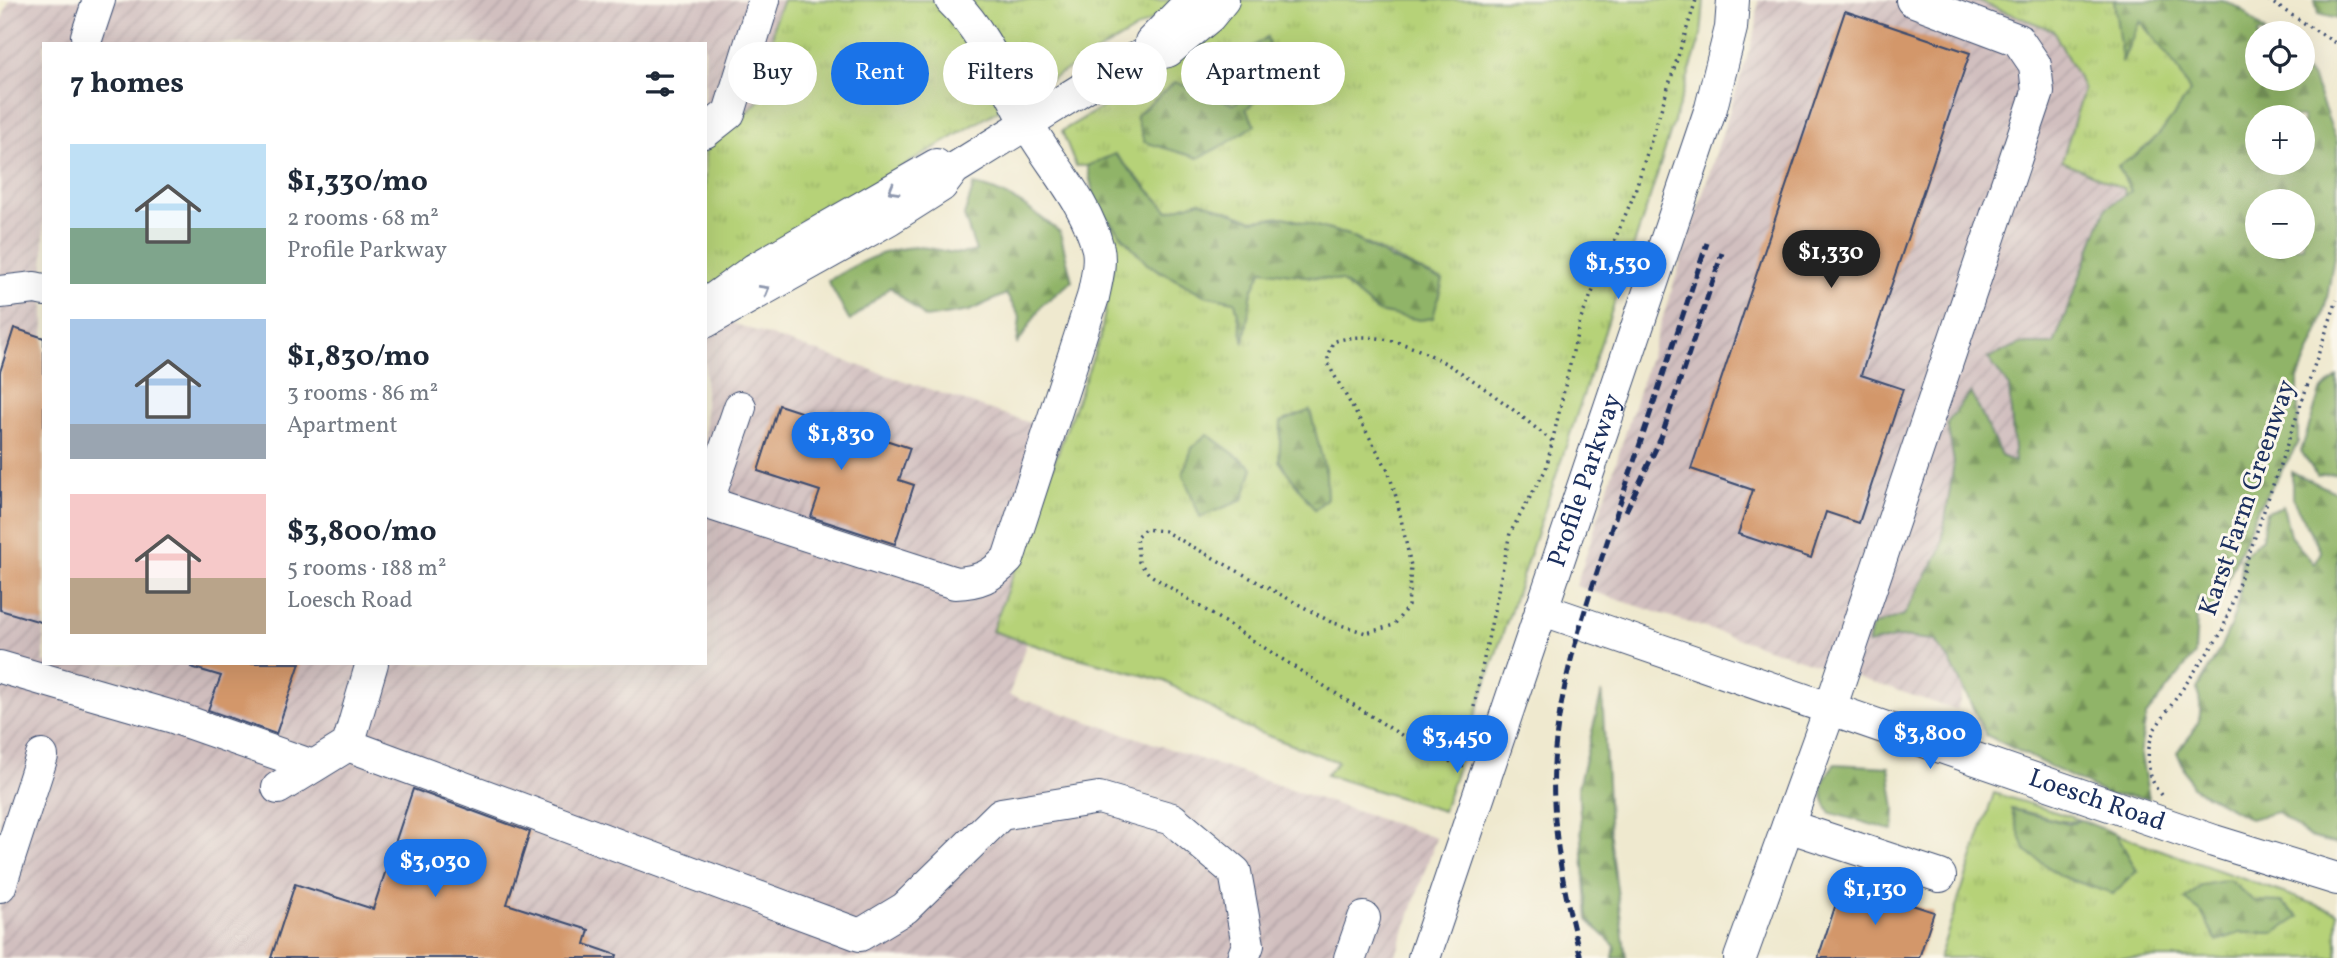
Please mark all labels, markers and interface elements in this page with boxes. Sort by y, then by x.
map controls [2245,21,2315,259]
button: locate [2245,21,2315,91]
chip: Buy [728,42,817,105]
chip: Rent [831,42,929,105]
chip: Filters [943,42,1058,105]
chip: New [1072,42,1167,105]
chip: Apartment [1181,42,1345,105]
text: 7 homes [70,63,184,105]
icon: filters [641,65,679,103]
button: + [2245,105,2315,175]
text: $1,330/mo [287,161,428,203]
icon: home [126,172,210,256]
one-way arrow [888,182,901,195]
button: − [2245,189,2315,259]
text: 2 rooms · 68 m² [287,203,439,235]
pin: $1,330 [1774,230,1888,290]
text: Profile Parkway [287,235,447,267]
text: $1,330 [1798,237,1864,269]
pin: $1,530 [1561,242,1675,301]
text: $1,530 [1585,248,1651,280]
one-way arrow [758,285,771,298]
text: $1,830/mo [287,336,430,378]
icon: home [126,347,210,431]
street label: Karst Farm Greenway [2191,375,2305,621]
text: 3 rooms · 86 m² [287,378,438,410]
street label: Profile Parkway [1539,389,1631,572]
text: Apartment [287,410,398,442]
pin: $1,830 [784,412,898,472]
text: $1,830 [808,419,874,451]
text: $3,800/mo [287,511,437,553]
icon: home [126,522,210,606]
text: 5 rooms · 188 m² [287,553,446,585]
text: Loesch Road [287,585,413,617]
pin: $3,800 [1873,712,1987,771]
pin: $3,450 [1400,716,1514,775]
text: $3,800 [1894,718,1966,750]
text: $3,450 [1422,722,1492,754]
street label: Loesch Road [2024,760,2170,841]
pin: $3,030 [378,839,492,899]
text: $3,030 [400,846,470,878]
pin: $1,130 [1818,867,1932,927]
text: $1,130 [1843,874,1907,906]

